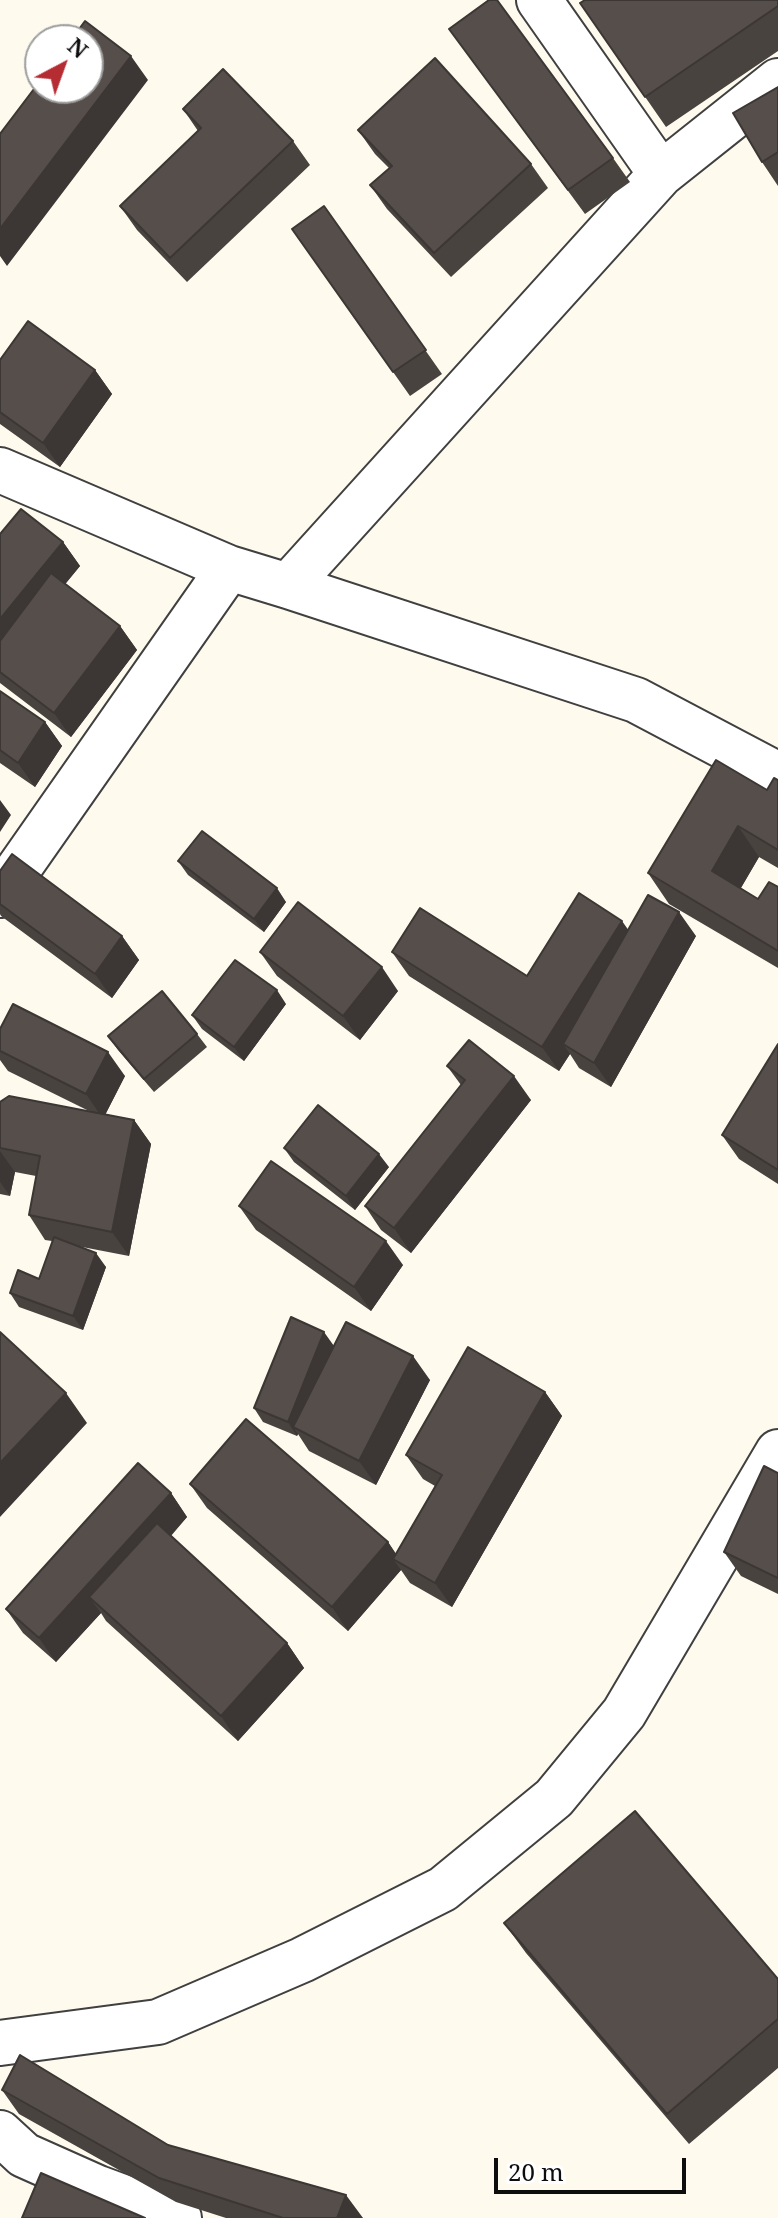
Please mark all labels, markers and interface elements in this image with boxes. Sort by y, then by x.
north arrow [24,24,104,104]
text: N [62,30,95,64]
scale bar [498,2142,690,2192]
text: 20 m [508,2155,564,2188]

